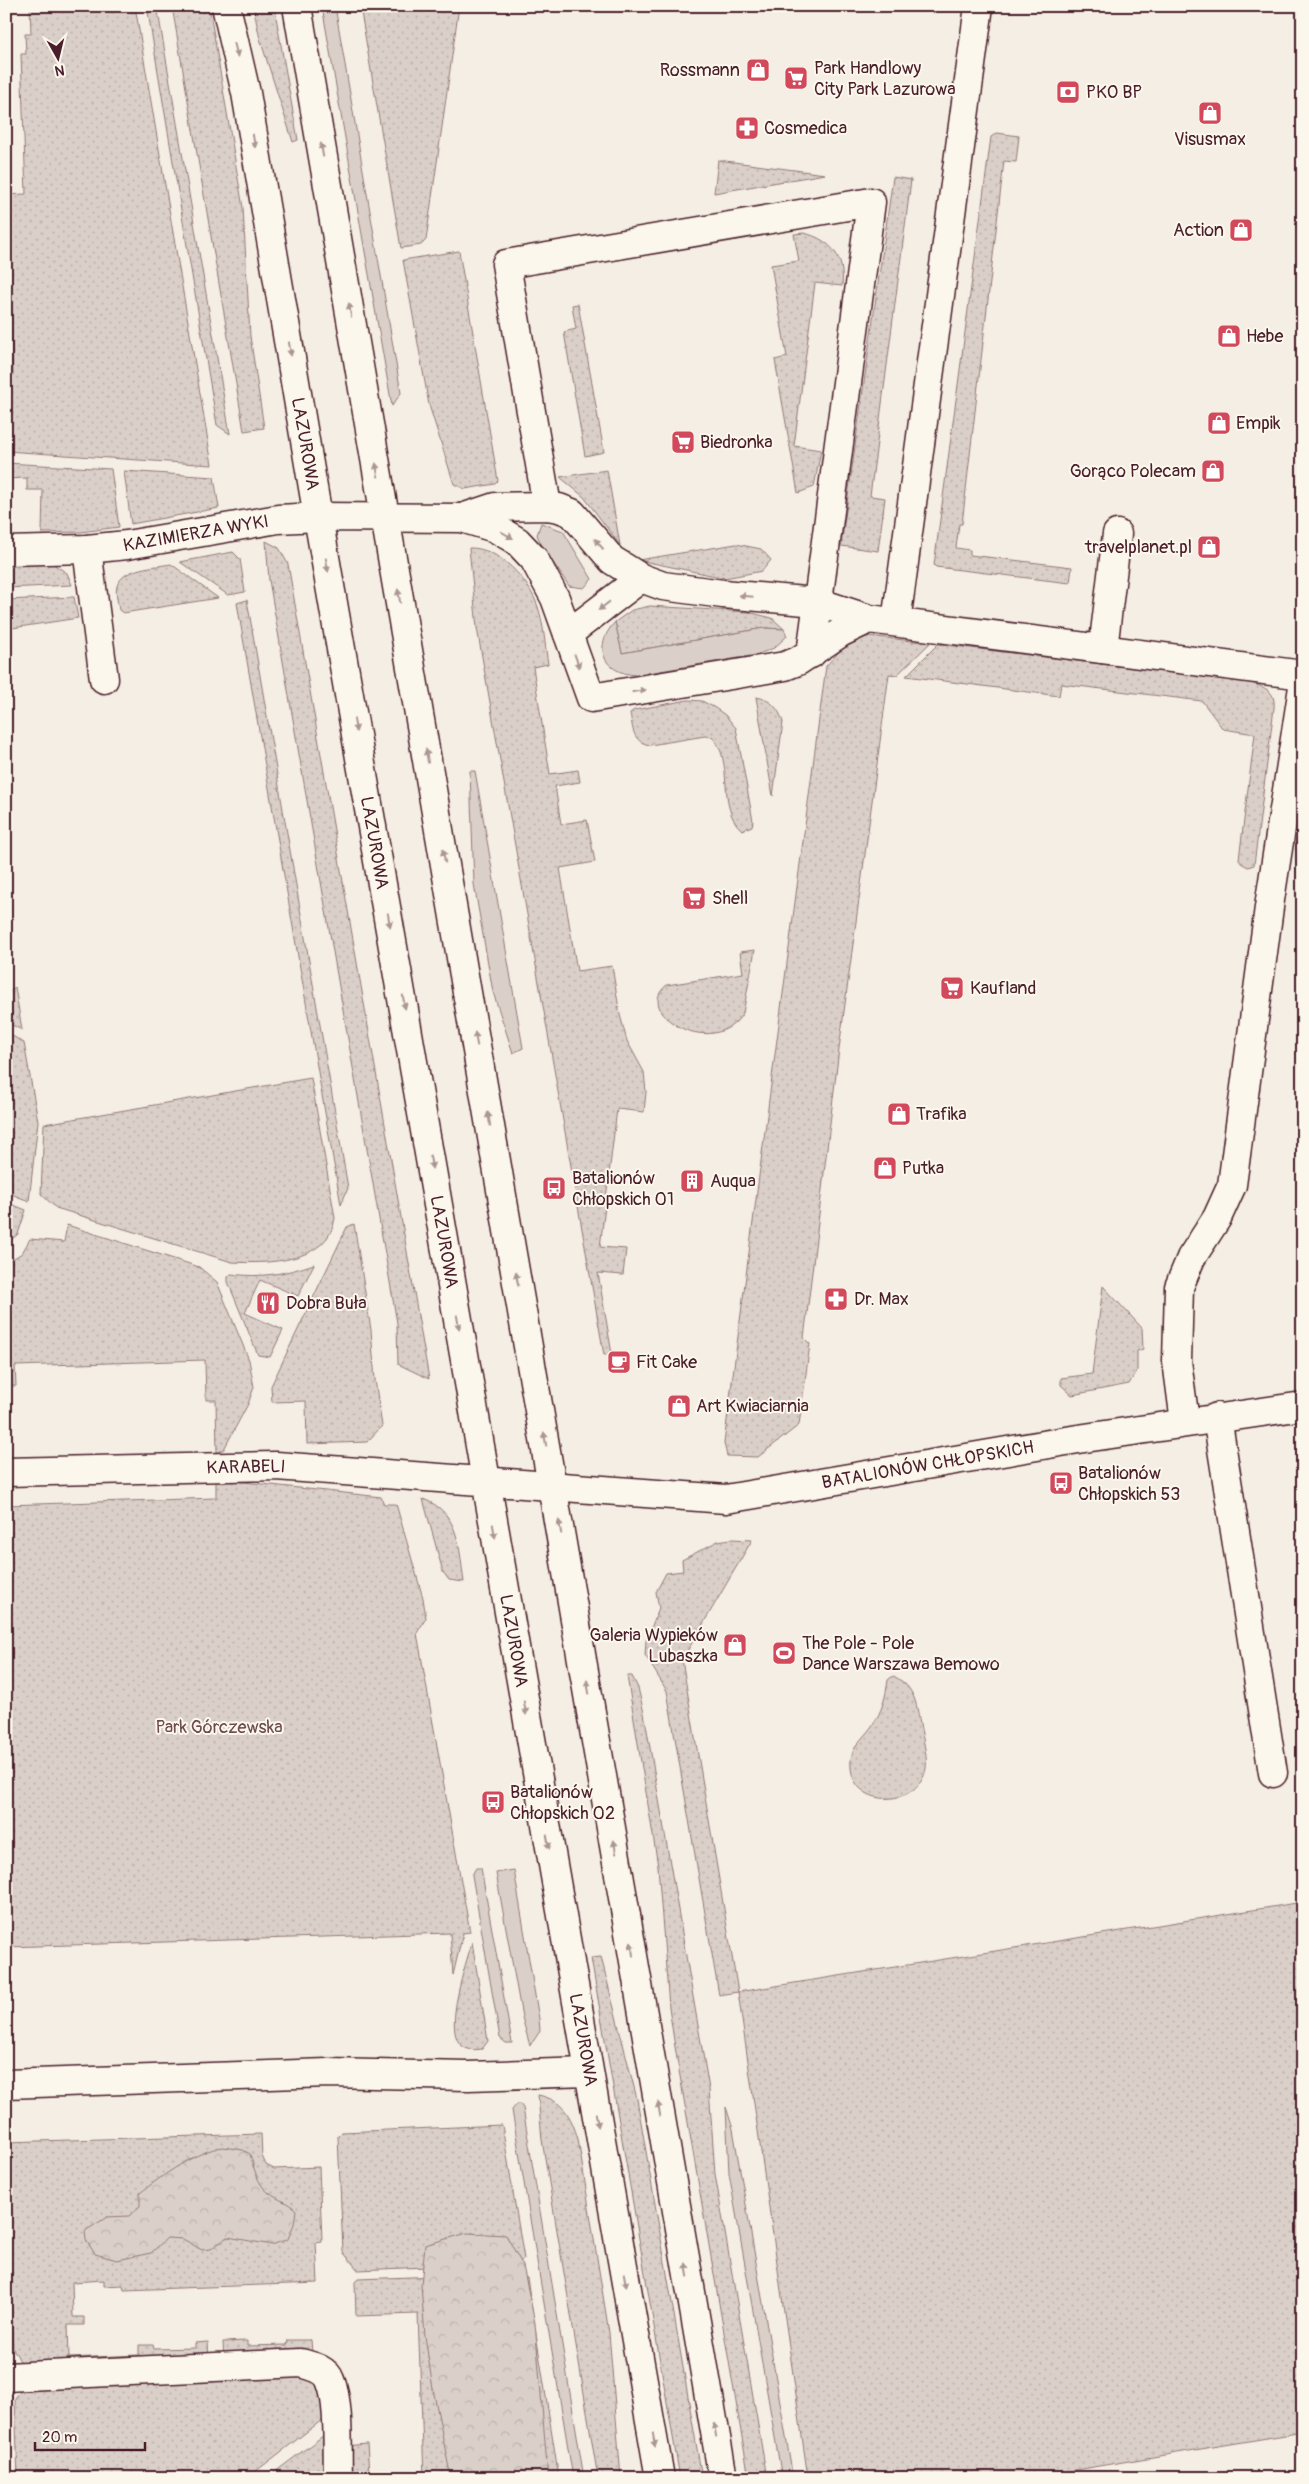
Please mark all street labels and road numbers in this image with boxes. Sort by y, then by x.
street label: LAZUROWA [286,395,325,492]
street label: KAZIMIERZA WYKI [121,509,270,557]
street label: LAZUROWA [355,795,394,891]
street label: LAZUROWA [425,1193,464,1290]
street label: BATALIONÓW CHŁOPSKICH [820,1435,1036,1494]
street label: KARABELI [206,1454,286,1479]
street label: LAZUROWA [495,1592,533,1689]
street label: LAZUROWA [564,1991,603,2088]

